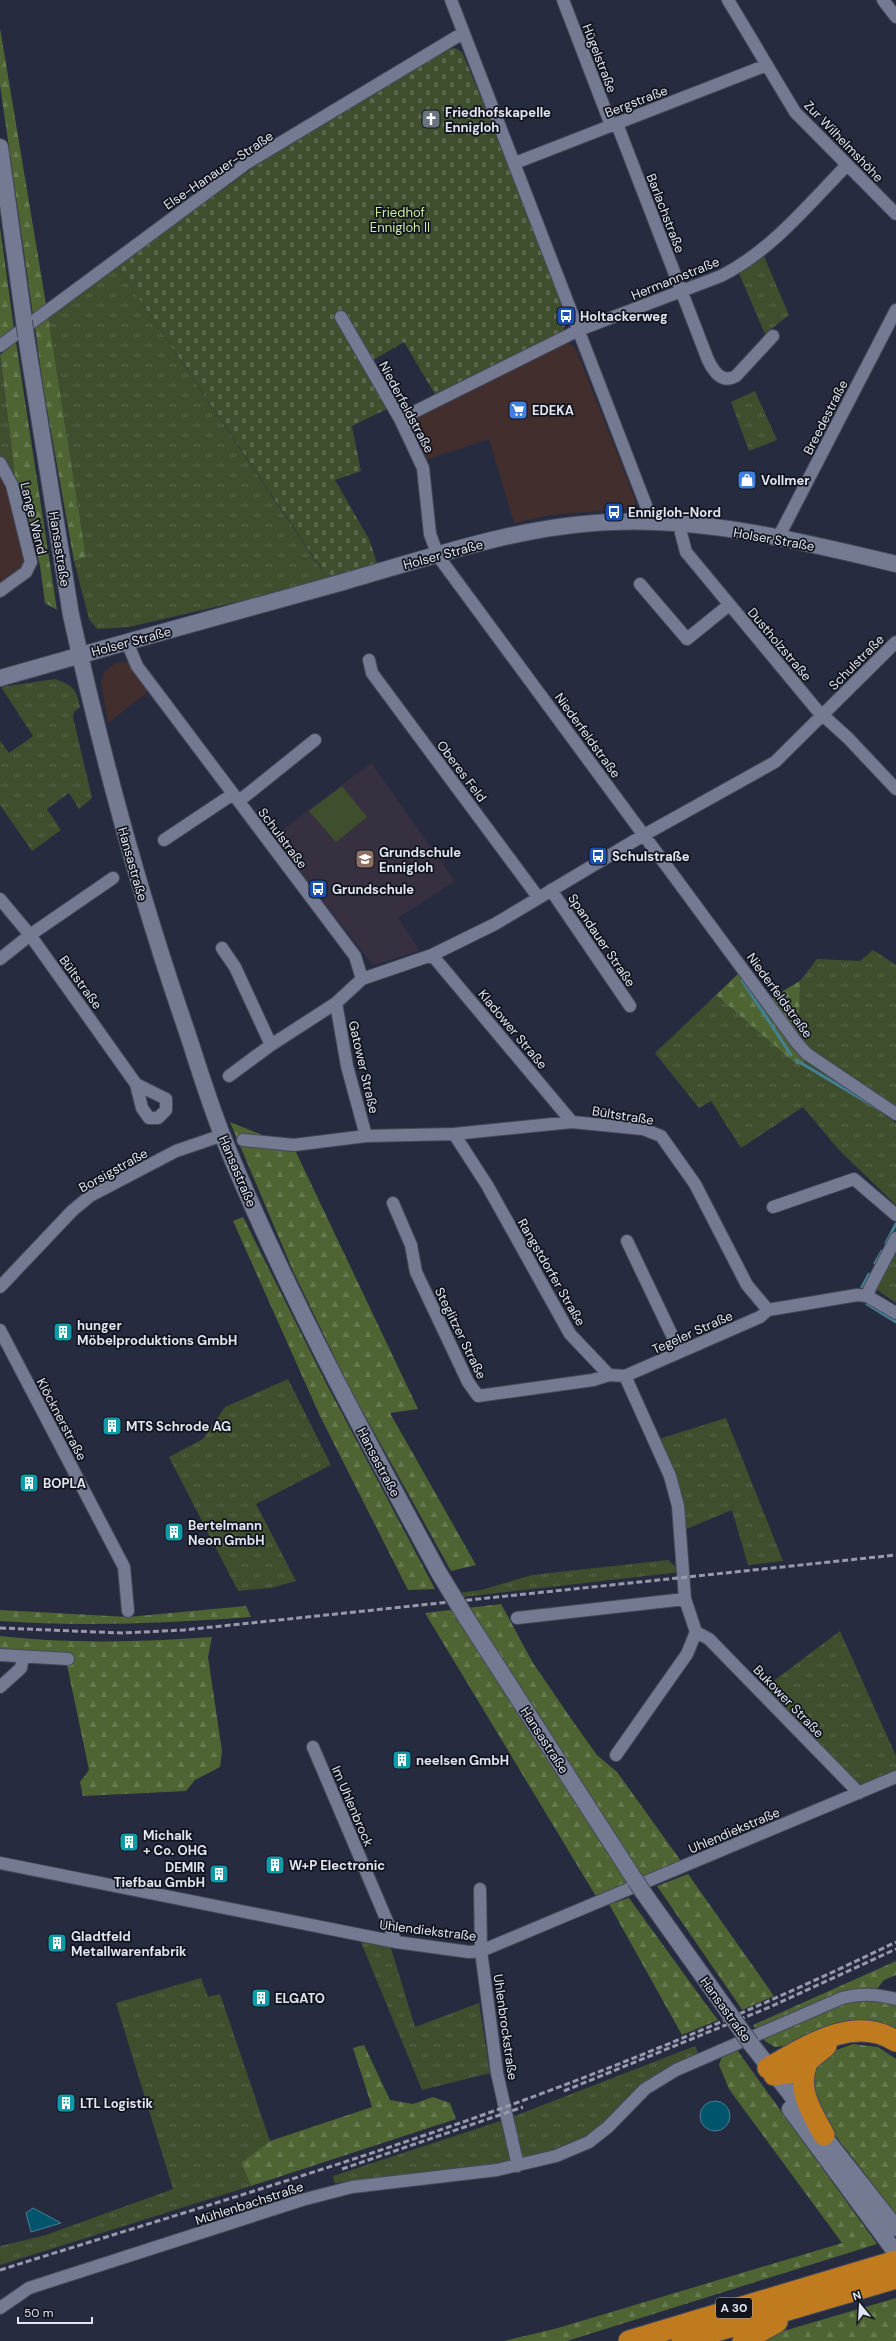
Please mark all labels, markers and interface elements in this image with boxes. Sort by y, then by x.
street label: Hügelstraße [579,21,620,95]
street label: Bergstraße [602,82,670,121]
street label: Zur Wilhelmshöhe [800,97,887,186]
place label: Friedhofskapelle Ennigloh [445,104,551,136]
church icon: Friedhofskapelle Ennigloh [420,108,442,130]
street label: Else-Hanauer-Straße [160,127,276,213]
street label: Barlachstraße [643,171,688,255]
park label: Friedhof Ennigloh II [370,204,430,236]
street label: Hermannstraße [629,253,722,304]
bus stop icon: Holtackerweg [555,305,577,327]
place label: Holtackerweg [580,308,668,325]
street label: Niederfeldstraße [375,358,438,456]
street label: Breedestraße [799,377,852,457]
supermarket icon: EDEKA [507,399,529,421]
place label: EDEKA [532,402,574,419]
shop icon: Vollmer [736,469,758,491]
place label: Vollmer [761,472,810,489]
street label: Lange Wand [16,480,51,556]
bus stop icon: Ennigloh-Nord [603,501,625,523]
place label: Ennigloh-Nord [628,504,721,521]
street label: Hansastraße [45,510,74,588]
street label: Holser Straße [732,524,816,555]
street label: Holser Straße [401,536,485,573]
street label: Dustholzstraße [744,604,815,685]
street label: Holser Straße [89,623,173,660]
street label: Schulstraße [825,631,888,694]
street label: Niederfeldstraße [551,689,624,781]
street label: Oberes Feld [433,737,490,805]
street label: Schulstraße [254,805,311,872]
street label: Hansastraße [114,825,151,903]
place label: Grundschule Ennigloh [379,844,461,876]
bus stop icon: Schulstraße [587,845,609,867]
school or university icon: Grundschule Ennigloh [354,848,376,870]
place label: Schulstraße [612,848,690,865]
bus stop icon: Grundschule [307,878,329,900]
place label: Grundschule [332,881,414,898]
street label: Spandauer Straße [564,890,639,990]
street label: Niederfeldstraße [743,949,816,1041]
street label: Bültstraße [55,952,106,1012]
street label: Kladower Straße [474,986,551,1073]
street label: Gatower Straße [345,1019,382,1115]
street label: Bültstraße [591,1102,655,1129]
street label: Hansastraße [215,1133,260,1209]
street label: Borsigstraße [76,1145,151,1196]
street label: Rangstdorfer Straße [514,1215,589,1329]
street label: Steglitzer Straße [431,1285,490,1382]
street label: Tegeler Straße [649,1307,735,1358]
place label: hunger Möbelproduktions GmbH [77,1317,237,1349]
building icon: hunger Möbelproduktions GmbH [52,1321,74,1343]
street label: Klöcknerstraße [33,1375,90,1463]
building icon: MTS Schrode AG [101,1415,123,1437]
place label: MTS Schrode AG [126,1418,231,1435]
street label: Hansastraße [353,1425,404,1500]
building icon: BOPLA [18,1472,40,1494]
place label: BOPLA [43,1475,86,1492]
place label: Bertelmann Neon GmbH [188,1517,264,1549]
building icon: Bertelmann Neon GmbH [163,1521,185,1543]
street label: Bukower Straße [750,1661,828,1741]
street label: Hansastraße [517,1704,572,1777]
building icon: neelsen GmbH [391,1749,413,1771]
place label: neelsen GmbH [416,1752,509,1769]
street label: Im Uhlenbrock [328,1763,377,1850]
street label: Uhlendiekstraße [686,1804,782,1857]
place label: Michalk + Co. OHG [143,1827,207,1859]
building icon: Michalk + Co. OHG [118,1831,140,1853]
building icon: W+P Electronic [264,1854,286,1876]
place label: W+P Electronic [289,1857,385,1874]
place label: DEMIR Tiefbau GmbH [114,1859,205,1891]
building icon: DEMIR Tiefbau GmbH [208,1863,230,1885]
street label: Uhlendiekstraße [378,1916,477,1945]
place label: Gladtfeld Metallwarenfabrik [71,1928,187,1960]
building icon: Gladtfeld Metallwarenfabrik [46,1932,68,1954]
street label: Uhlenbrockstraße [490,1973,521,2081]
street label: Hansastraße [696,1974,755,2045]
building icon: ELGATO [250,1987,272,2009]
place label: ELGATO [275,1990,325,2007]
building icon: LTL Logistik [55,2092,77,2114]
place label: LTL Logistik [80,2095,154,2112]
street label: Mühlenbachstraße [193,2178,305,2229]
north arrow [840,2285,880,2325]
text: N [851,2288,863,2303]
road number: A 30 [716,2298,752,2318]
scale bar [18,2299,92,2325]
text: 50 m [24,2305,53,2321]

